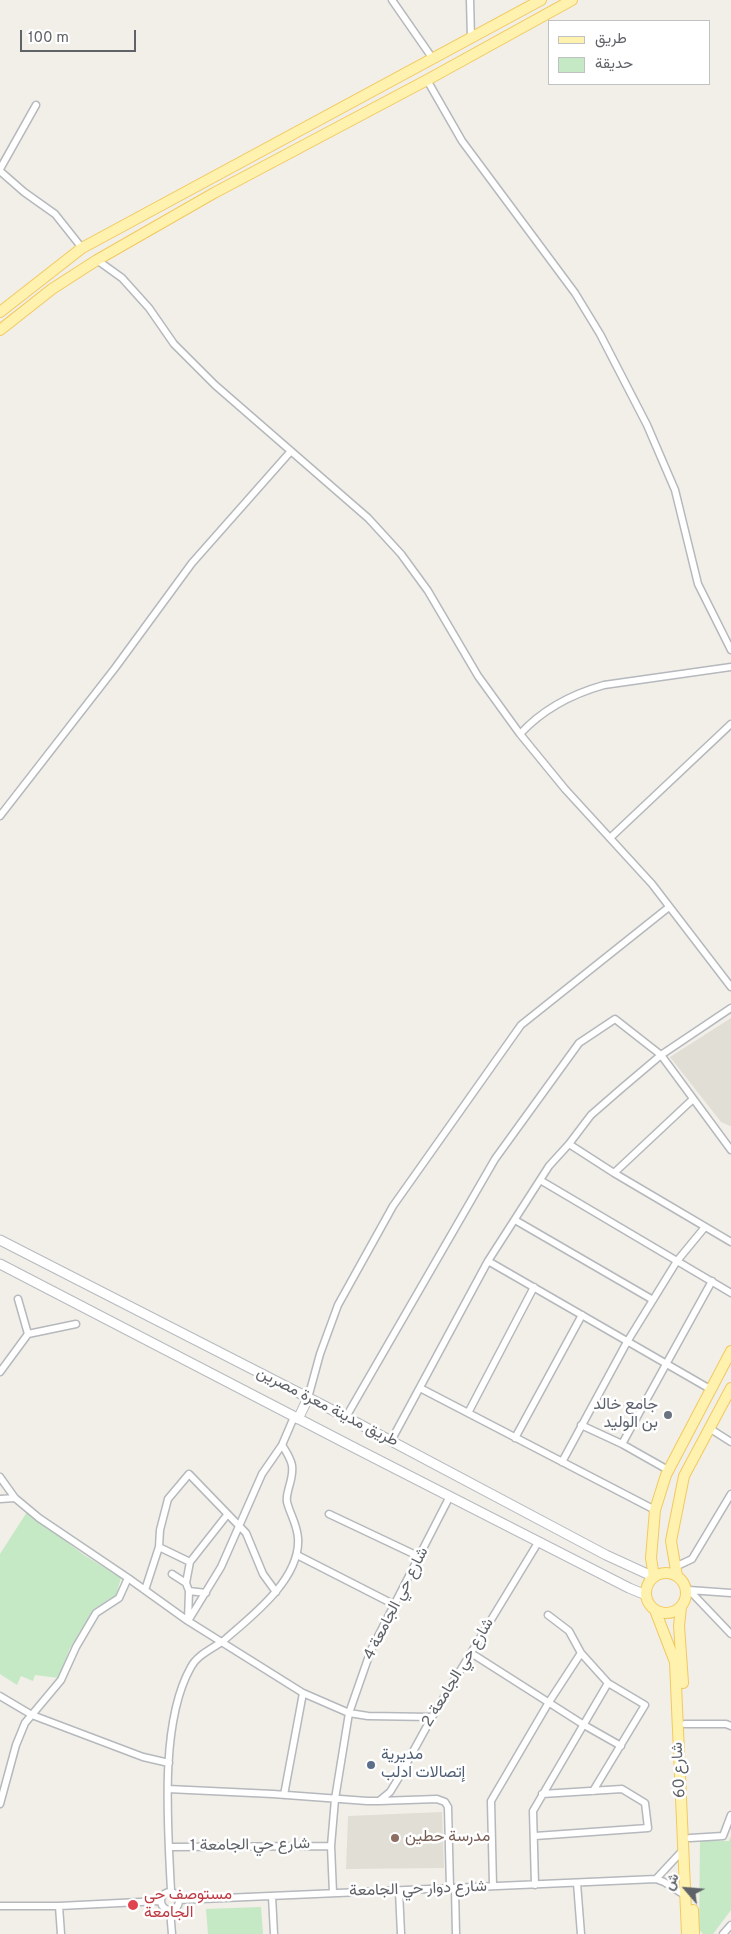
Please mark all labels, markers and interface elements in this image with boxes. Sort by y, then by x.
scale bar [22,20,139,52]
legend [548,20,711,85]
text: 100 m [28,29,69,48]
text: طريق [595,30,627,49]
text: حديقة [595,55,633,74]
street label: طريق مدينة معرة مصرين [253,1364,401,1452]
place label: جامع خالد بن الوليد [593,1396,658,1434]
marker: جامع خالد بن الوليد [662,1409,674,1421]
street label: شارع حي الجامعة 4 [360,1544,434,1664]
street label: شارع حي الجامعة 2 [419,1615,499,1731]
street label: شارع 60 [669,1742,691,1798]
place label: مديرية إتصالات ادلب [381,1746,465,1784]
marker: مديرية إتصالات ادلب [365,1759,377,1771]
place label: مدرسة حطين [405,1828,490,1848]
marker: مدرسة حطين [389,1832,401,1844]
street label: شارع حي الجامعة 1 [190,1835,310,1857]
north arrow [661,1864,711,1914]
text: ش [661,1871,684,1893]
street label: شارع دوار حي الجامعة [349,1878,487,1902]
place label: مستوصف حي الجامعة [144,1886,232,1924]
marker: مستوصف حي الجامعة [126,1898,140,1912]

